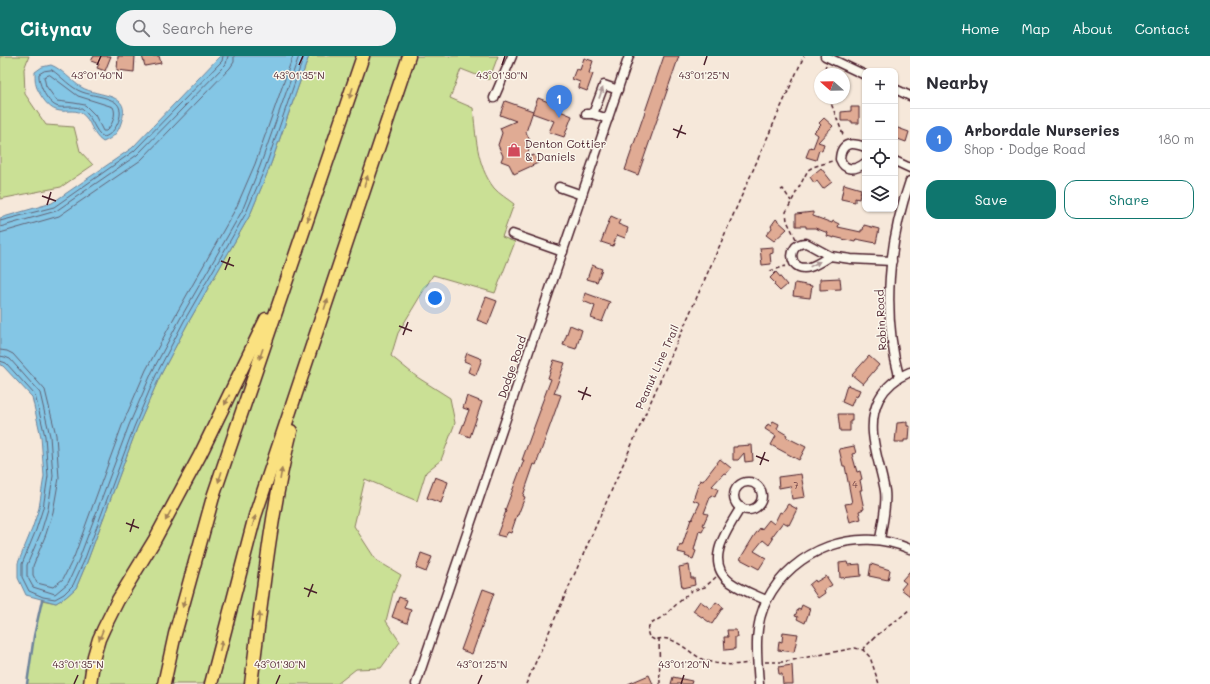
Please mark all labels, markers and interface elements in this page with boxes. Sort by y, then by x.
search box [116,10,396,46]
text: Citynav [20,16,92,41]
icon: search [130,17,152,39]
text: Search here [162,18,253,38]
text: Home [961,19,999,38]
text: Map [1021,19,1050,38]
text: About [1072,19,1113,38]
text: Contact [1135,19,1190,38]
text: 43°01'40"N [71,68,123,82]
text: 43°01'35"N [273,68,325,82]
text: 43°01'30"N [476,68,528,82]
text: 43°01'25"N [679,68,729,82]
north arrow [814,68,850,104]
map controls [862,68,898,212]
button: + [862,68,898,104]
text: Nearby [926,71,988,93]
pin: 1 [546,85,572,118]
one-way arrow [598,86,604,98]
one-way arrow [348,87,354,99]
button: − [862,104,898,140]
text: Arbordale Nurseries [964,120,1120,140]
text: 1 [936,130,942,147]
text: 180 m [1158,130,1194,147]
place label: Denton Cottier & Daniels [525,136,606,164]
button: locate [862,140,898,176]
text: Shop · Dodge Road [964,140,1085,157]
shop icon: Denton Cottier & Daniels [506,142,522,158]
one-way arrow [364,174,370,186]
button: layers [862,176,898,212]
button: Save [926,180,1056,219]
button: Share [1064,180,1194,219]
one-way arrow [306,210,312,222]
one-way arrow [809,261,821,267]
your location [425,288,445,308]
street label: Robin Road [871,289,890,351]
one-way arrow [323,298,329,310]
street label: Peanut Line Trail [631,322,682,411]
street label: Dodge Road [494,334,529,400]
one-way arrow [258,348,264,360]
one-way arrow [224,394,230,406]
one-way arrow [278,468,284,480]
one-way arrow [217,471,223,483]
house number: 4 [852,479,858,490]
house number: 7 [793,480,799,491]
one-way arrow [164,510,171,522]
one-way arrow [251,514,257,526]
one-way arrow [181,596,187,608]
one-way arrow [256,611,263,624]
one-way arrow [97,630,103,642]
one-way arrow [218,640,224,653]
text: 43°01'35"N [52,657,104,671]
text: 43°01'30"N [254,657,306,671]
text: 43°01'25"N [457,657,507,671]
text: 43°01'20"N [658,657,710,671]

